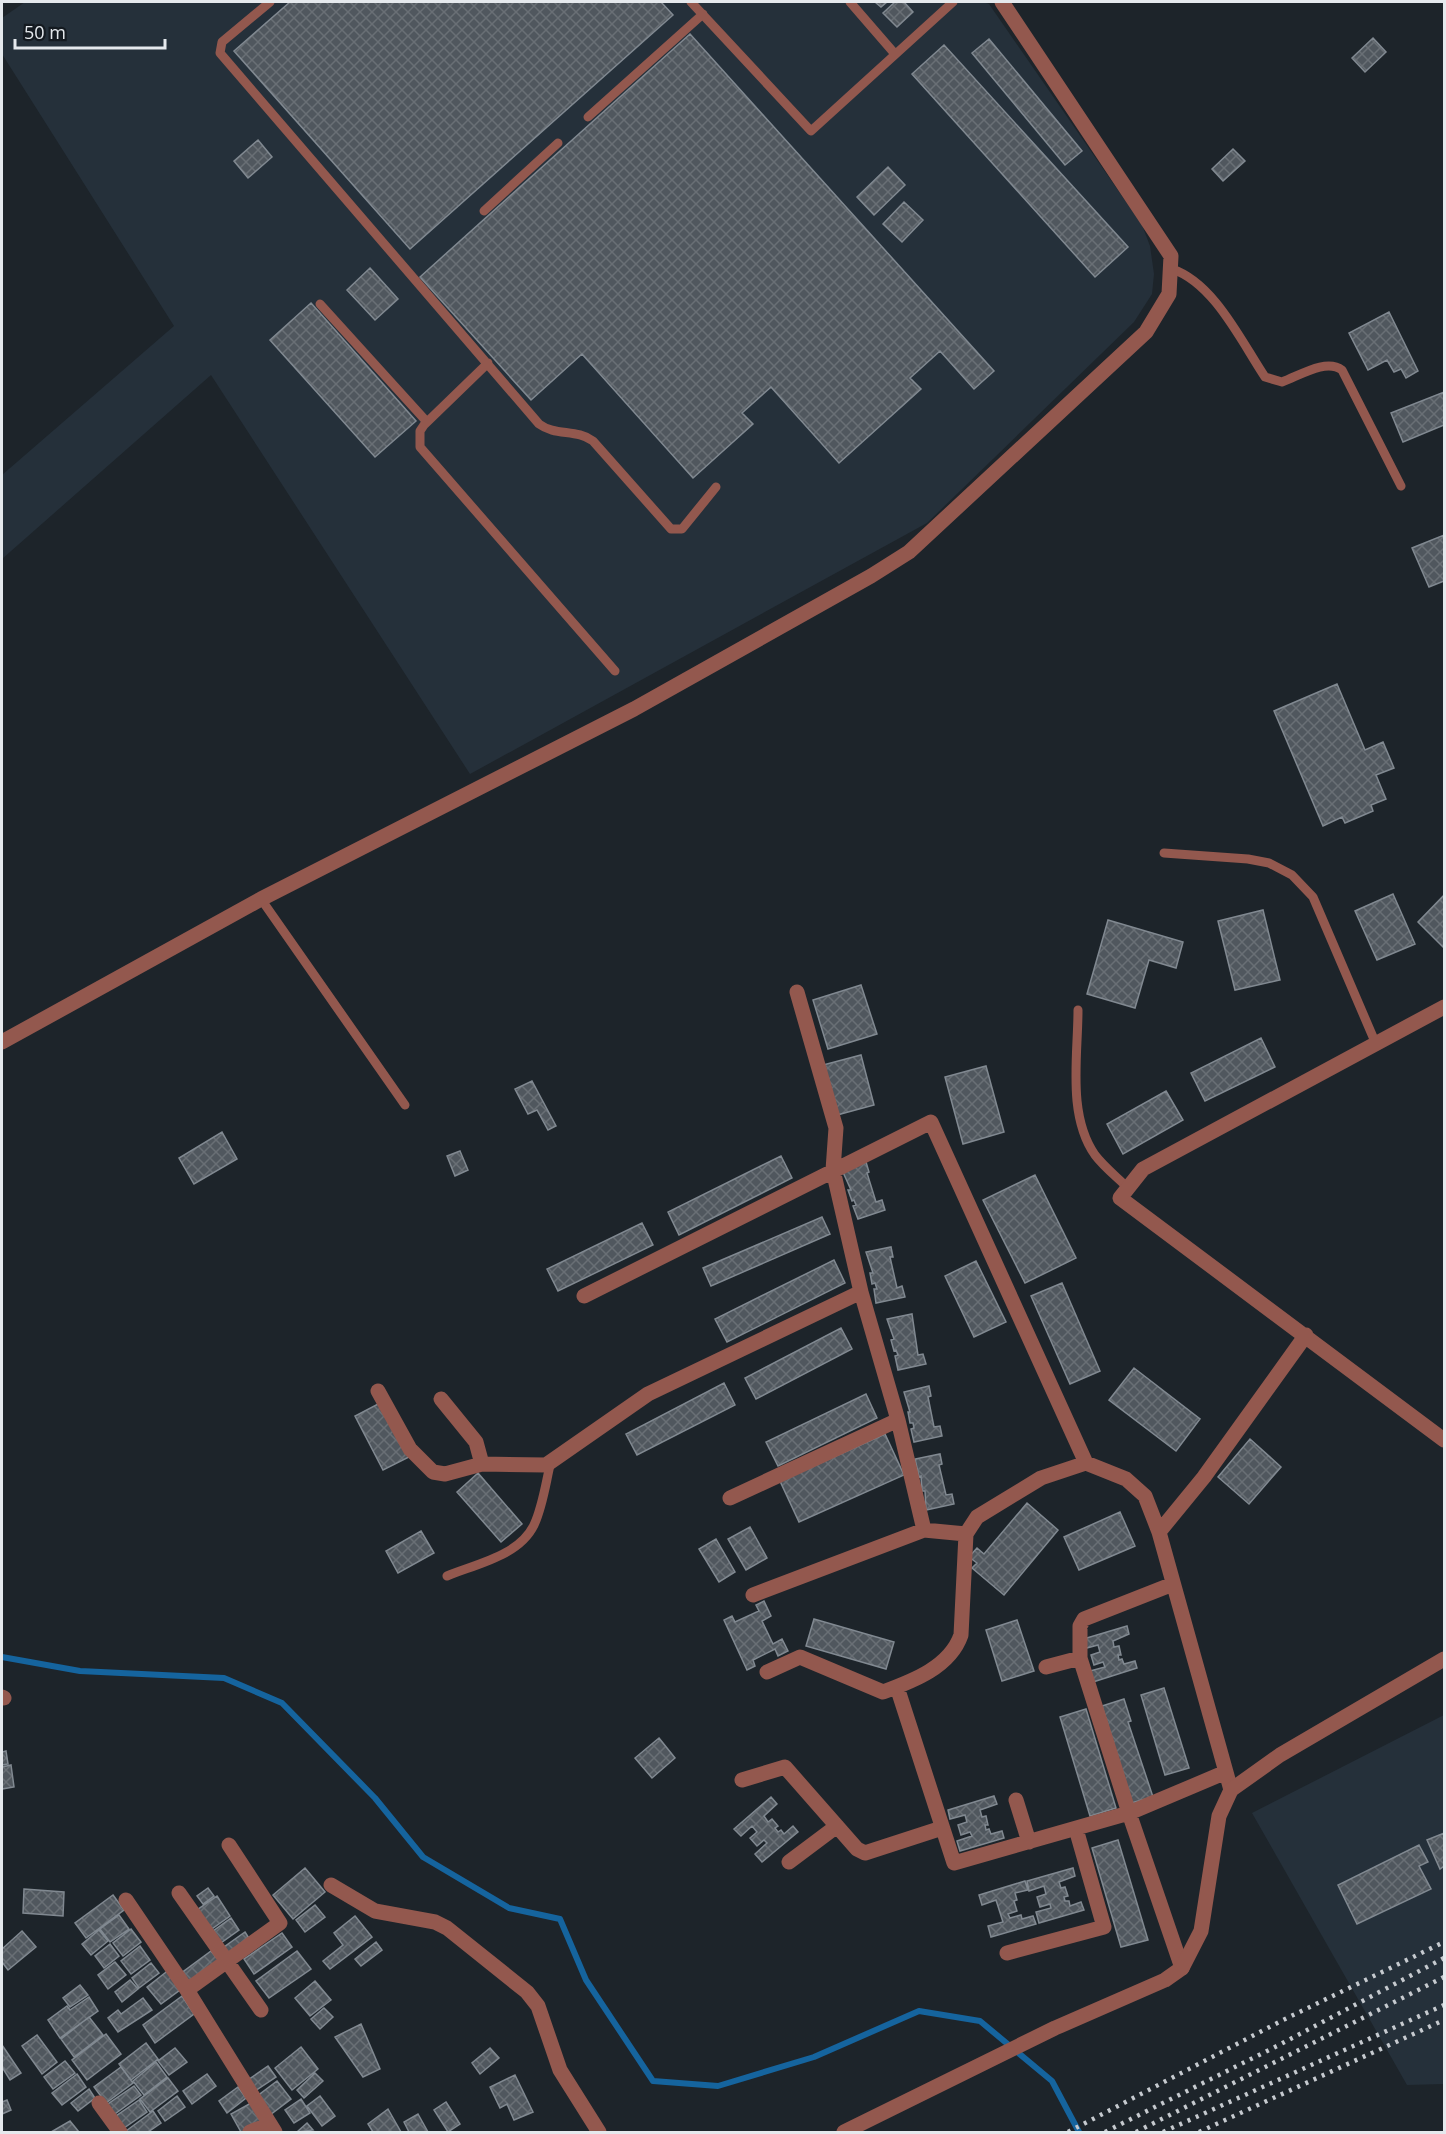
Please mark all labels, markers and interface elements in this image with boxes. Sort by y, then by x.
scale bar [15,12,165,50]
text: 50 m [24,20,66,44]

